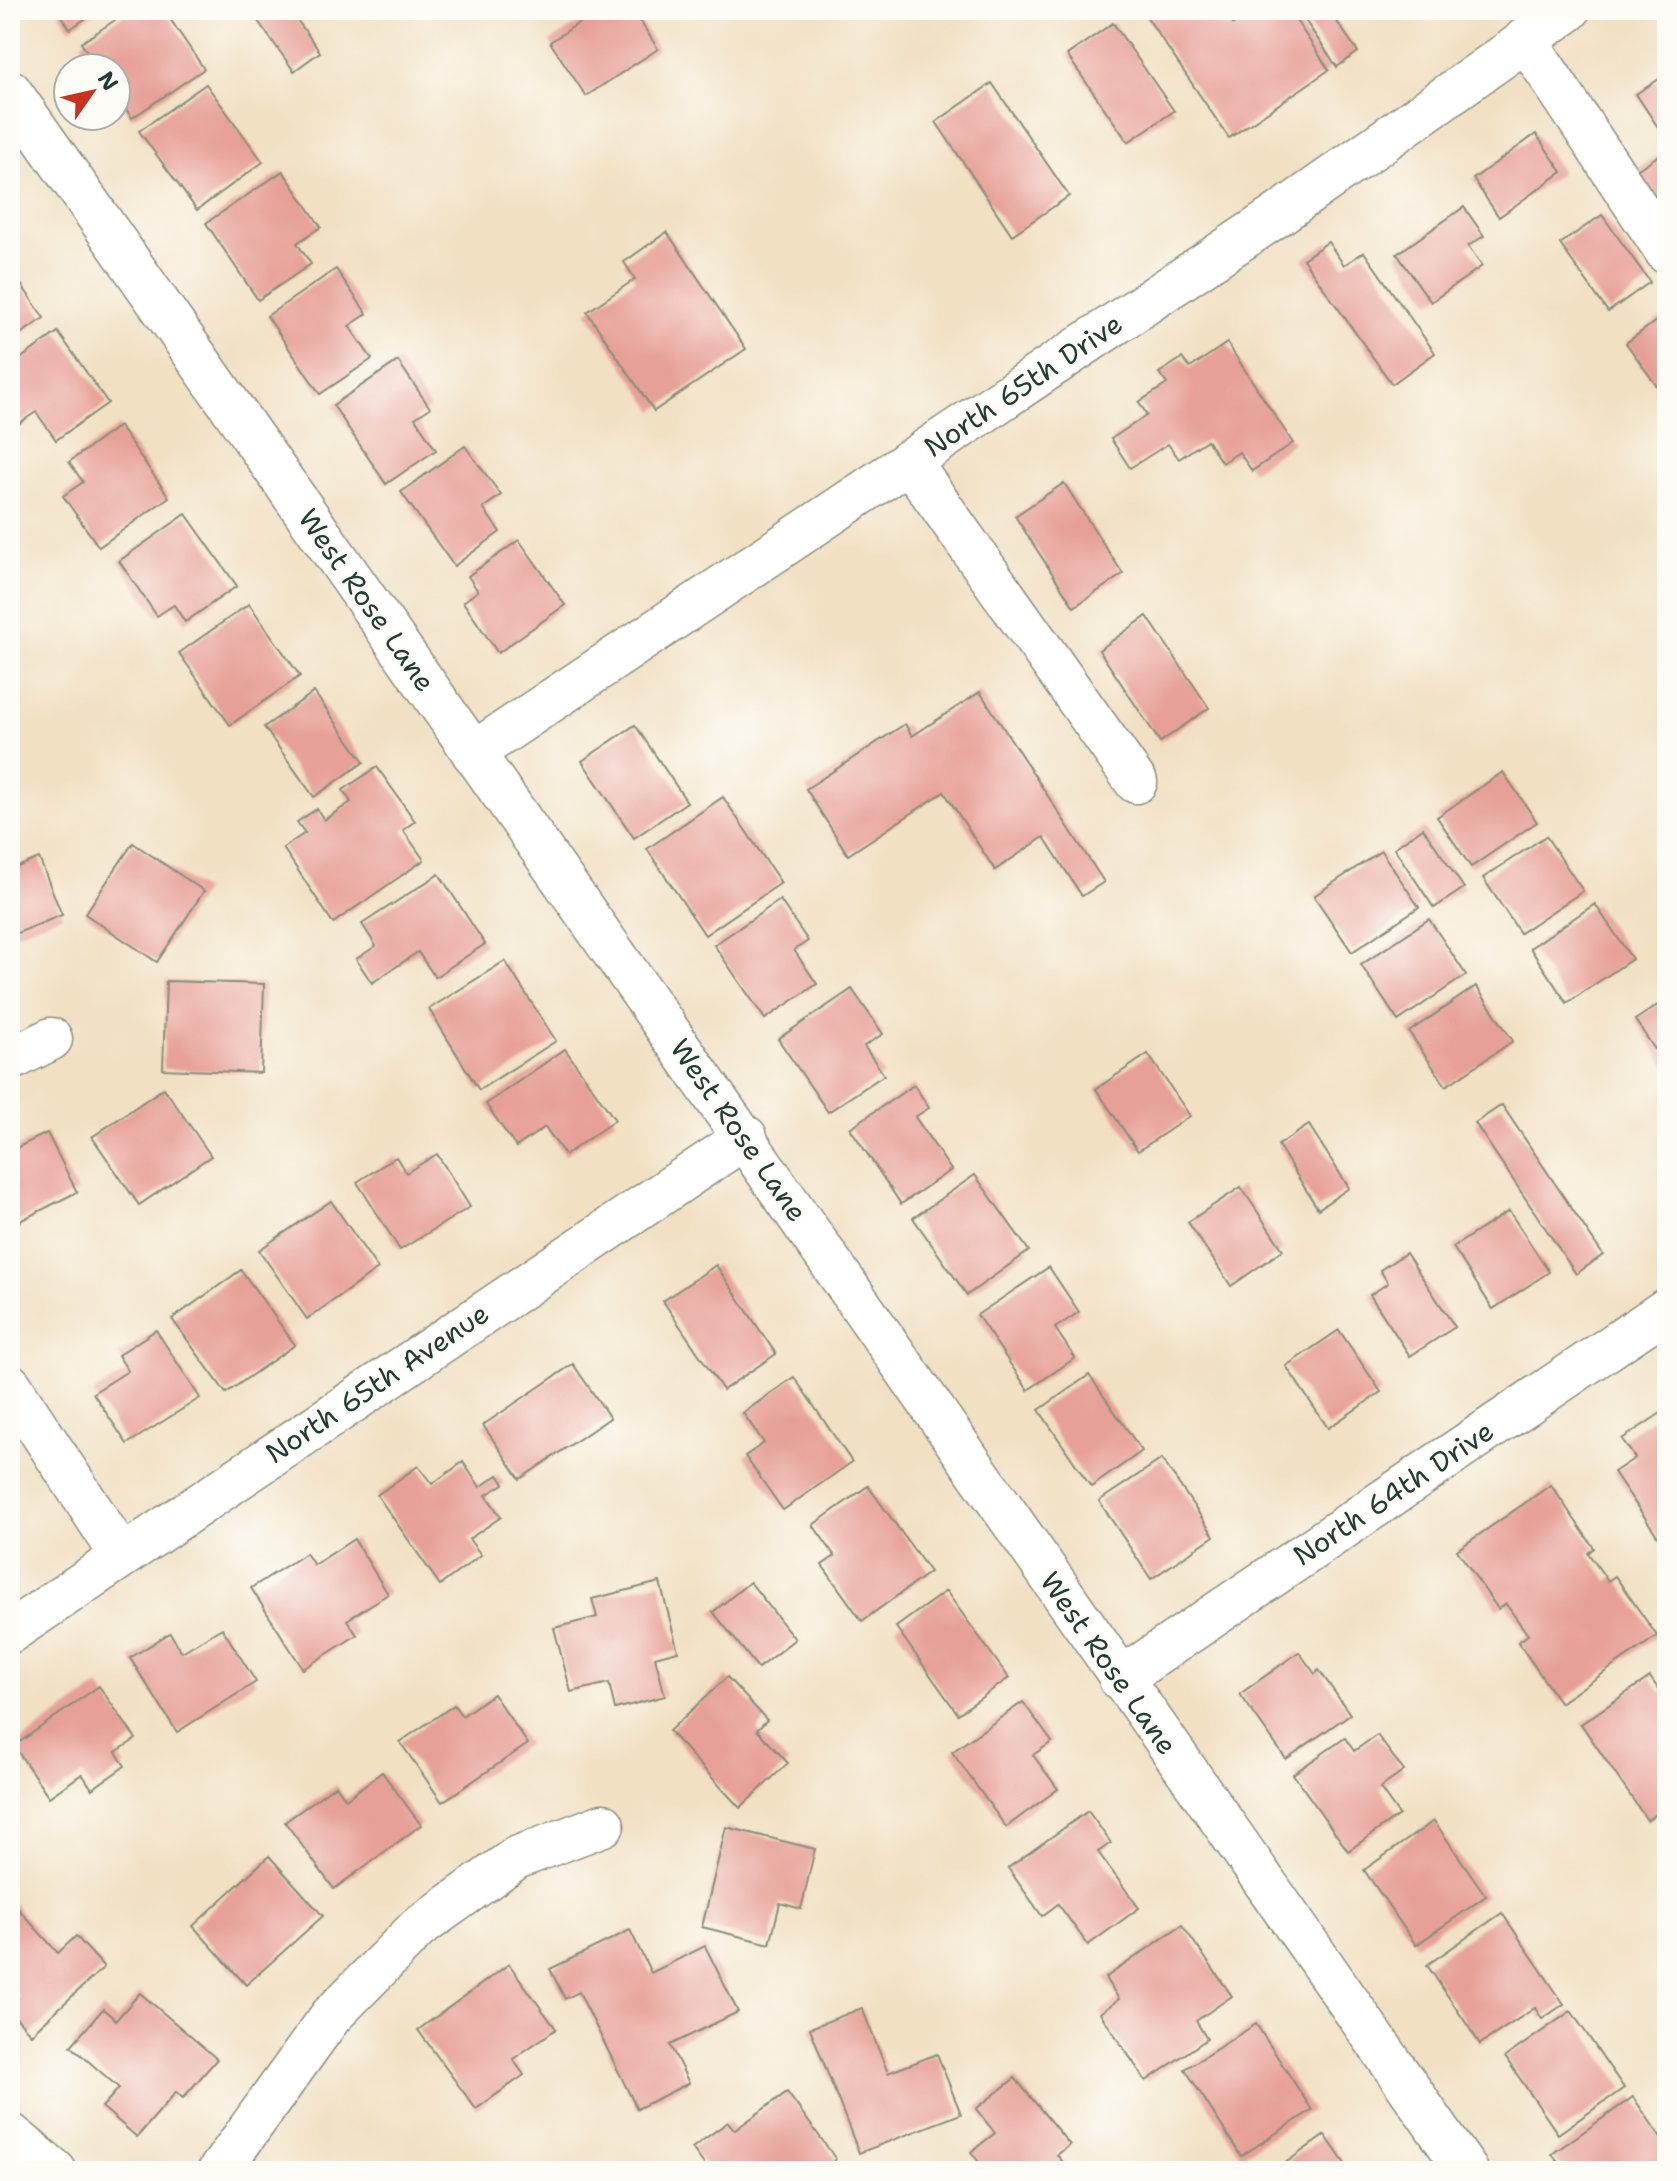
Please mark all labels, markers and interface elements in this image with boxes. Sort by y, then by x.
north arrow [52,52,132,132]
text: N [91,66,125,96]
street label: North 65th Drive [916,304,1130,466]
street label: West Rose Lane [290,501,444,699]
street label: West Rose Lane [662,1031,816,1229]
street label: North 65th Avenue [258,1294,496,1472]
street label: North 64th Drive [1285,1412,1501,1574]
street label: West Rose Lane [1032,1564,1186,1762]

